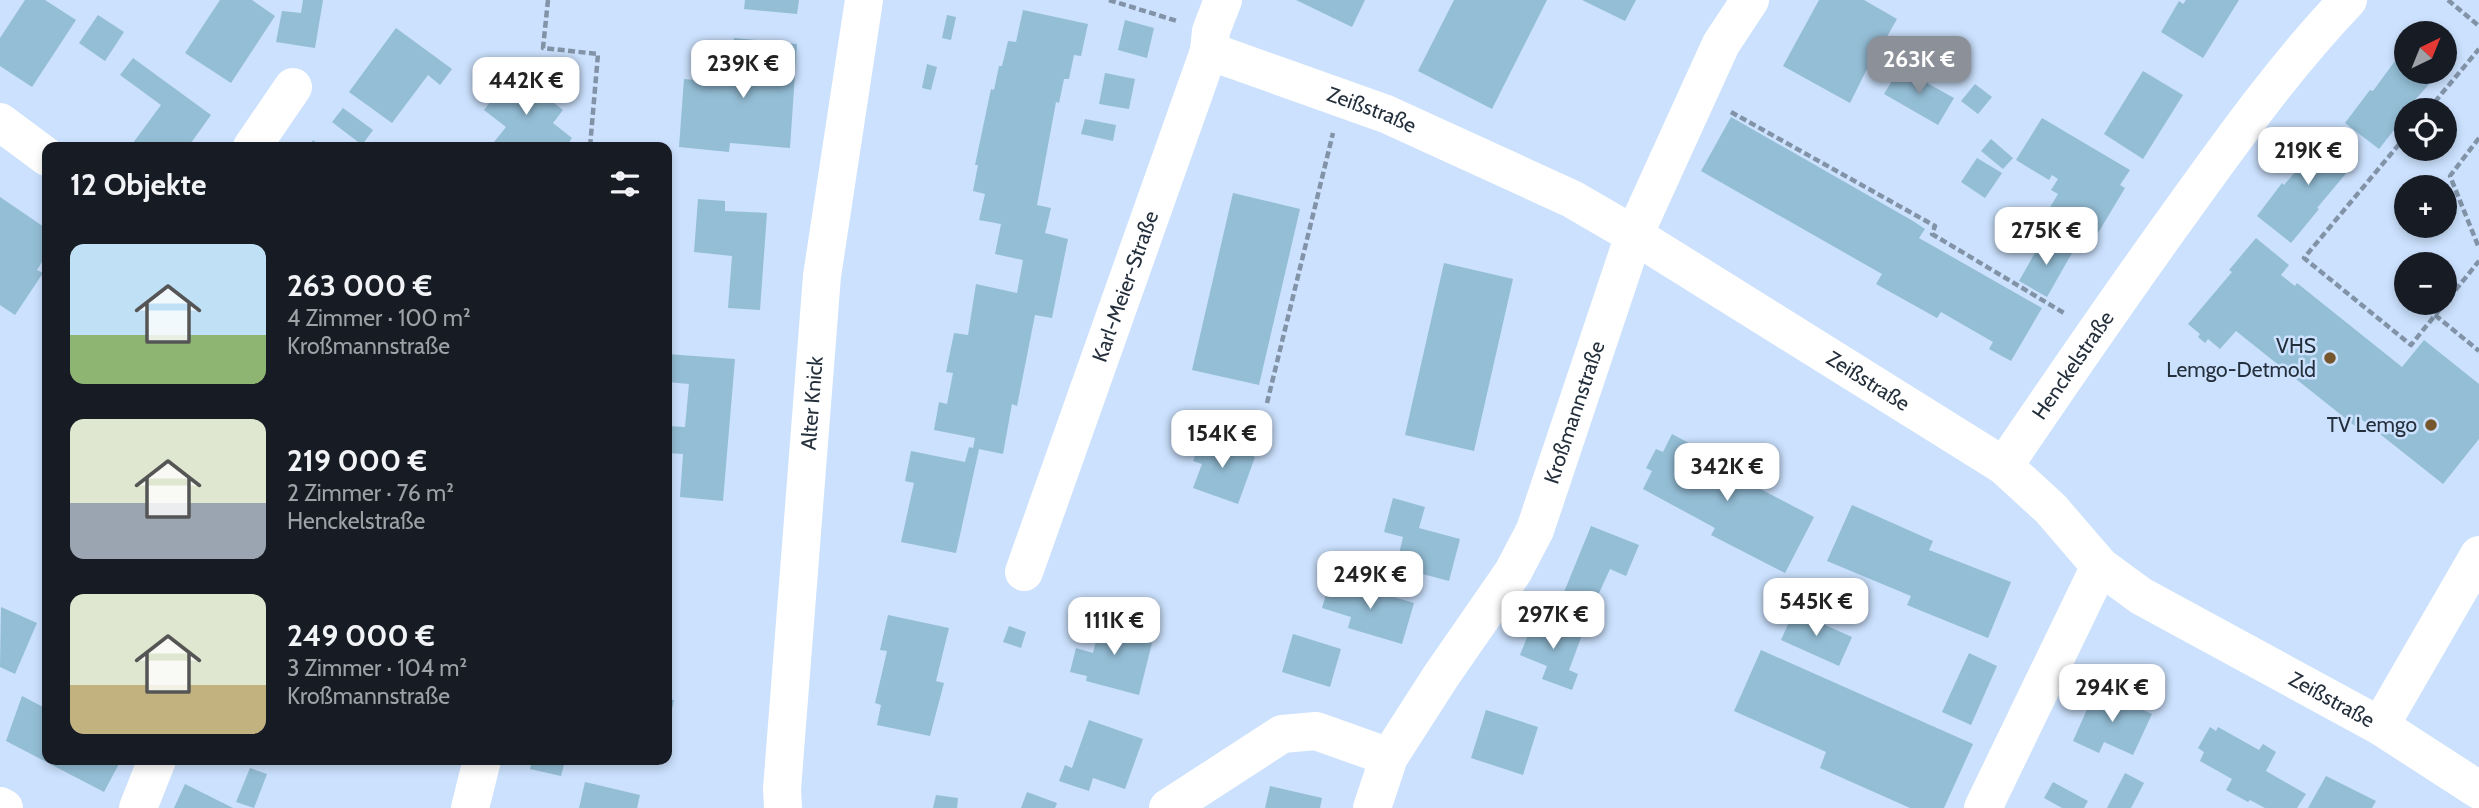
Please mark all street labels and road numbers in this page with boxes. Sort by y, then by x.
street label: Zeißstraße [1324,81,1421,138]
street label: Karl-Meier-Straße [1087,207,1163,365]
street label: Henckelstraße [2026,306,2119,424]
street label: Kroßmannstraße [1538,337,1610,487]
street label: Zeißstraße [1822,345,1915,416]
street label: Alter Knick [795,355,828,451]
street label: Zeißstraße [2285,666,2379,733]

